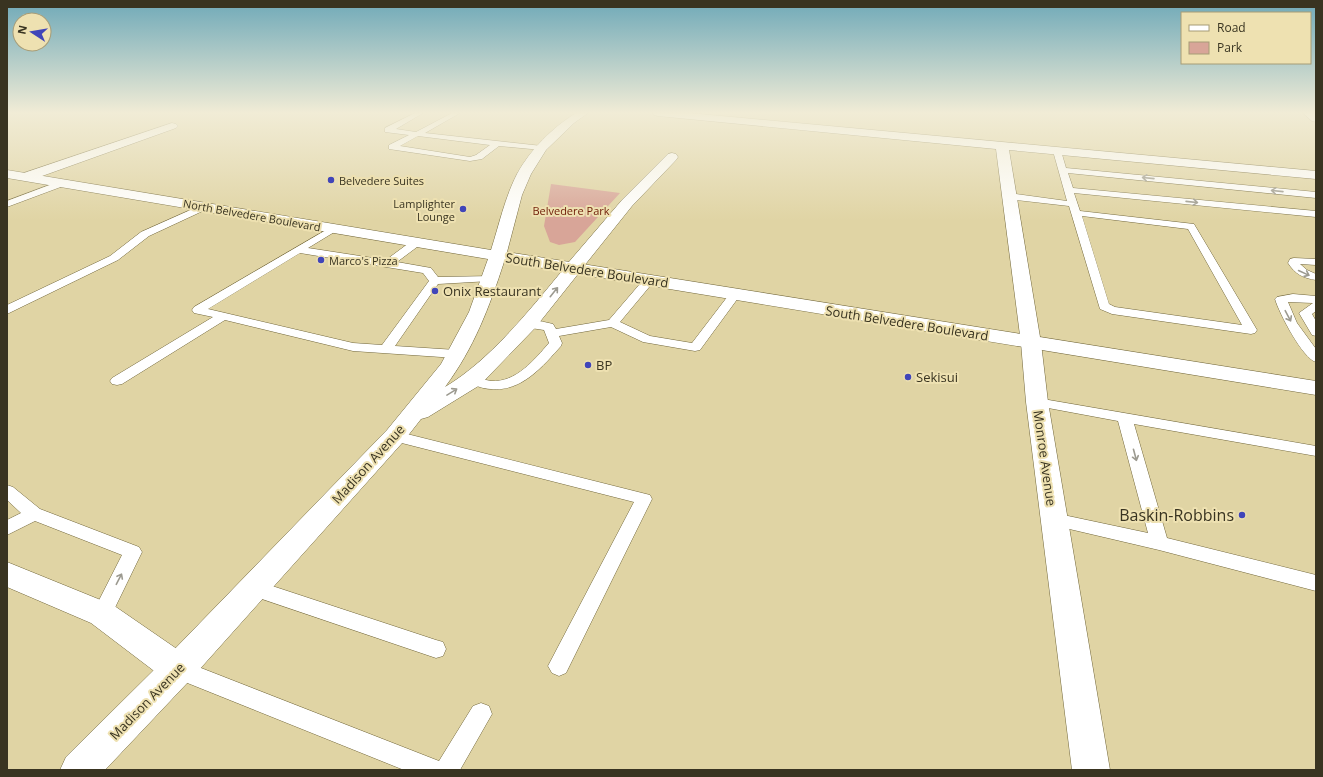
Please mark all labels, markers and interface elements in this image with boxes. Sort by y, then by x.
north arrow [12,12,52,52]
legend [1181,12,1311,64]
text: Road [1217,19,1246,36]
text: N [13,24,30,36]
text: Park [1217,39,1243,56]
place label: Belvedere Suites [339,173,424,188]
marker: Belvedere Suites [326,175,336,185]
one-way arrow [1142,175,1155,182]
one-way arrow [1271,187,1284,195]
street label: North Belvedere Boulevard [182,196,322,234]
place label: Lamplighter Lounge [393,196,455,224]
one-way arrow [1185,198,1198,205]
park label: Belvedere Park [532,203,610,218]
marker: Lamplighter Lounge [458,204,468,214]
street label: South Belvedere Boulevard [504,248,670,292]
place label: Marco's Pizza [329,253,398,268]
marker: Marco's Pizza [316,255,326,265]
one-way arrow [1298,270,1310,277]
place label: Onix Restaurant [443,282,541,300]
marker: Onix Restaurant [430,286,440,296]
one-way arrow [550,286,559,297]
street label: South Belvedere Boulevard [824,301,990,345]
one-way arrow [1285,310,1292,322]
place label: BP [596,356,612,374]
marker: BP [583,360,593,370]
place label: Sekisui [916,368,958,386]
marker: Sekisui [903,372,913,382]
one-way arrow [446,388,458,396]
street label: Monroe Avenue [1029,409,1061,507]
street label: Madison Avenue [328,421,408,507]
one-way arrow [1132,448,1140,461]
place label: Baskin-Robbins [1119,504,1234,526]
marker: Baskin-Robbins [1237,510,1247,520]
one-way arrow [116,573,123,585]
street label: Madison Avenue [106,659,188,743]

